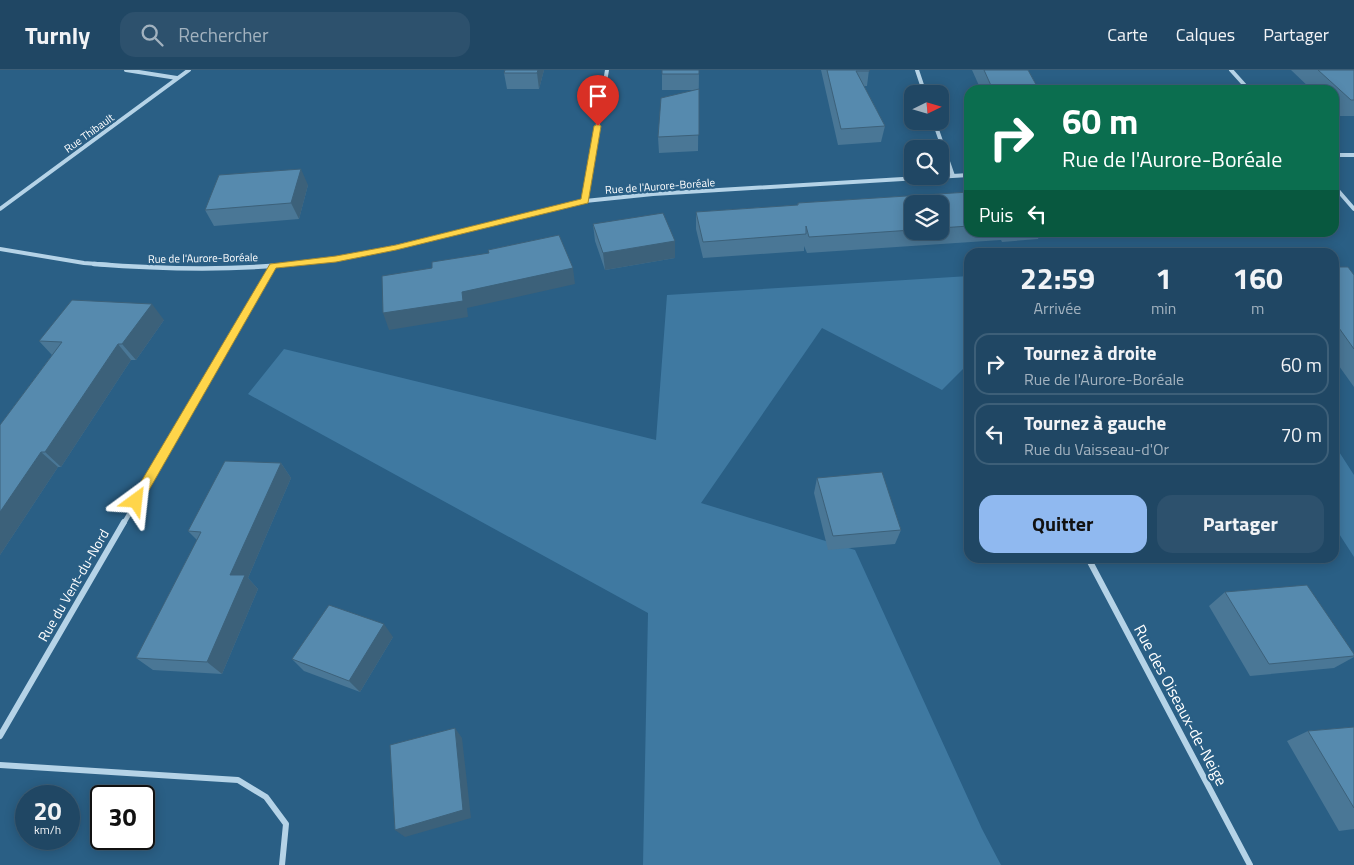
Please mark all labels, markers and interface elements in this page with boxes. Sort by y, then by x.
search box [120,12,470,57]
text: Turnly [25,17,90,53]
text: Rechercher [178,20,269,49]
icon: search [138,21,166,49]
text: Carte [1107,21,1148,48]
text: Calques [1176,21,1235,48]
text: Partager [1263,21,1329,48]
pin [577,75,619,126]
icon: arrive [584,82,612,110]
north arrow [904,85,949,130]
map controls [904,85,949,240]
text: 60 m [1062,94,1138,148]
icon: right [979,105,1044,170]
street label: Rue Thibault [61,109,117,157]
button: search [904,140,949,185]
text: Rue de l'Aurore-Boréale [1062,142,1282,176]
street label: Rue de l'Aurore-Boréale [605,174,716,198]
button: layers [904,195,949,240]
text: Puis [979,200,1013,229]
icon: left [1023,200,1051,228]
street label: Rue de l'Aurore-Boréale [148,249,259,267]
text: 22:59 [1020,255,1095,301]
text: 1 [1155,255,1172,301]
text: 160 [1233,255,1283,301]
text: Arrivée [1034,296,1081,320]
text: min [1151,296,1176,320]
text: m [1251,296,1264,320]
text: Tournez à droite [1024,338,1156,367]
icon: right [981,350,1009,378]
text: 60 m [1281,350,1322,379]
text: Rue de l'Aurore-Boréale [1024,367,1184,391]
text: Tournez à gauche [1024,408,1166,437]
icon: left [981,420,1009,448]
text: 70 m [1281,420,1322,449]
text: Rue du Vaisseau-d'Or [1024,437,1169,461]
position arrow [109,474,161,526]
button: Quitter [979,495,1147,553]
button: Partager [1157,495,1324,553]
street label: Rue du Vent-du-Nord [32,525,114,645]
street label: Rue des Oiseaux-de-Neige [1128,620,1234,790]
speed limit sign: 30 [90,785,155,850]
text: 20 [33,792,62,830]
text: km/h [34,820,61,839]

